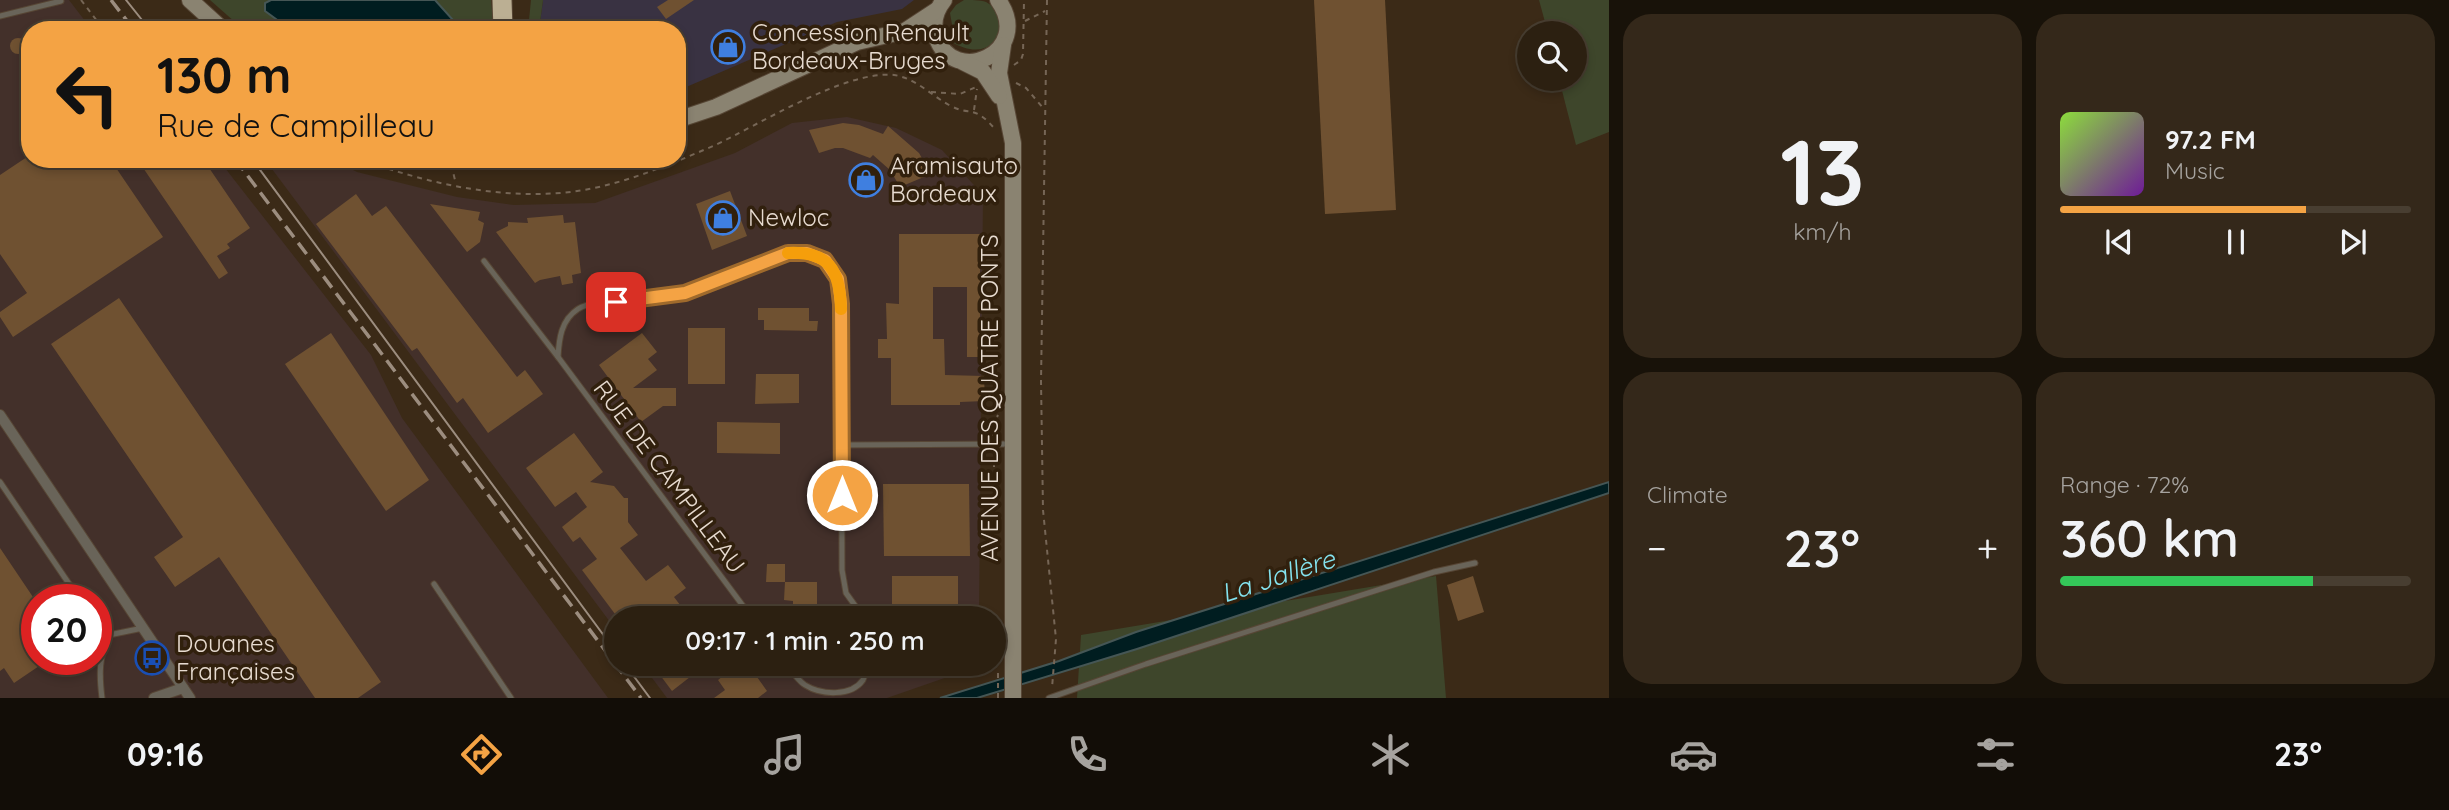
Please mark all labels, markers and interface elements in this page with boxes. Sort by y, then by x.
place label: Concession Renault Bordeaux-Bruges [752,17,970,75]
map controls [1517,21,1587,91]
button: search [1517,21,1587,91]
shop icon: Concession Renault Bordeaux-Bruges [709,28,747,66]
text: 130 m [157,44,291,105]
icon: left [42,49,133,140]
text: Rue de Campilleau [157,105,435,145]
text: 13 [1780,114,1865,228]
text: 97.2 FM [2165,123,2256,156]
place label: Aramisauto Bordeaux [890,150,1018,208]
text: Music [2165,156,2225,185]
shop icon: Aramisauto Bordeaux [847,161,885,199]
shop icon: Newloc [704,199,742,237]
place label: Newloc [748,202,829,232]
text: km/h [1793,217,1852,246]
icon: previous [2100,223,2138,261]
icon: pause [2217,223,2255,261]
icon: next [2334,223,2372,261]
street label: AVENUE DES QUATRE PONTS [974,234,1004,562]
pin [586,272,646,332]
icon: arrive [597,283,635,321]
street label: RUE DE CAMPILLEAU [588,374,752,579]
position arrow [805,458,879,532]
text: Range · 72% [2060,470,2189,499]
text: Climate [1647,480,1728,509]
text: 360 km [2060,505,2239,570]
text: 23° [1783,515,1860,580]
text: − [1647,524,1667,572]
text: + [1977,524,1998,572]
water label: La Jallère [1217,541,1340,609]
speed limit sign: 20 [21,584,112,675]
text: 09:17 · 1 min · 250 m [685,624,925,657]
place label: Douanes Françaises [176,628,295,686]
bus stop icon: Douanes Françaises [133,639,171,677]
icon: directions [457,730,506,779]
icon: music [760,730,809,779]
icon: phone [1063,730,1112,779]
icon: climate [1366,730,1415,779]
icon: car [1669,730,1718,779]
icon: filters [1971,730,2020,779]
text: 09:16 [127,734,204,774]
text: 23° [2274,734,2322,774]

